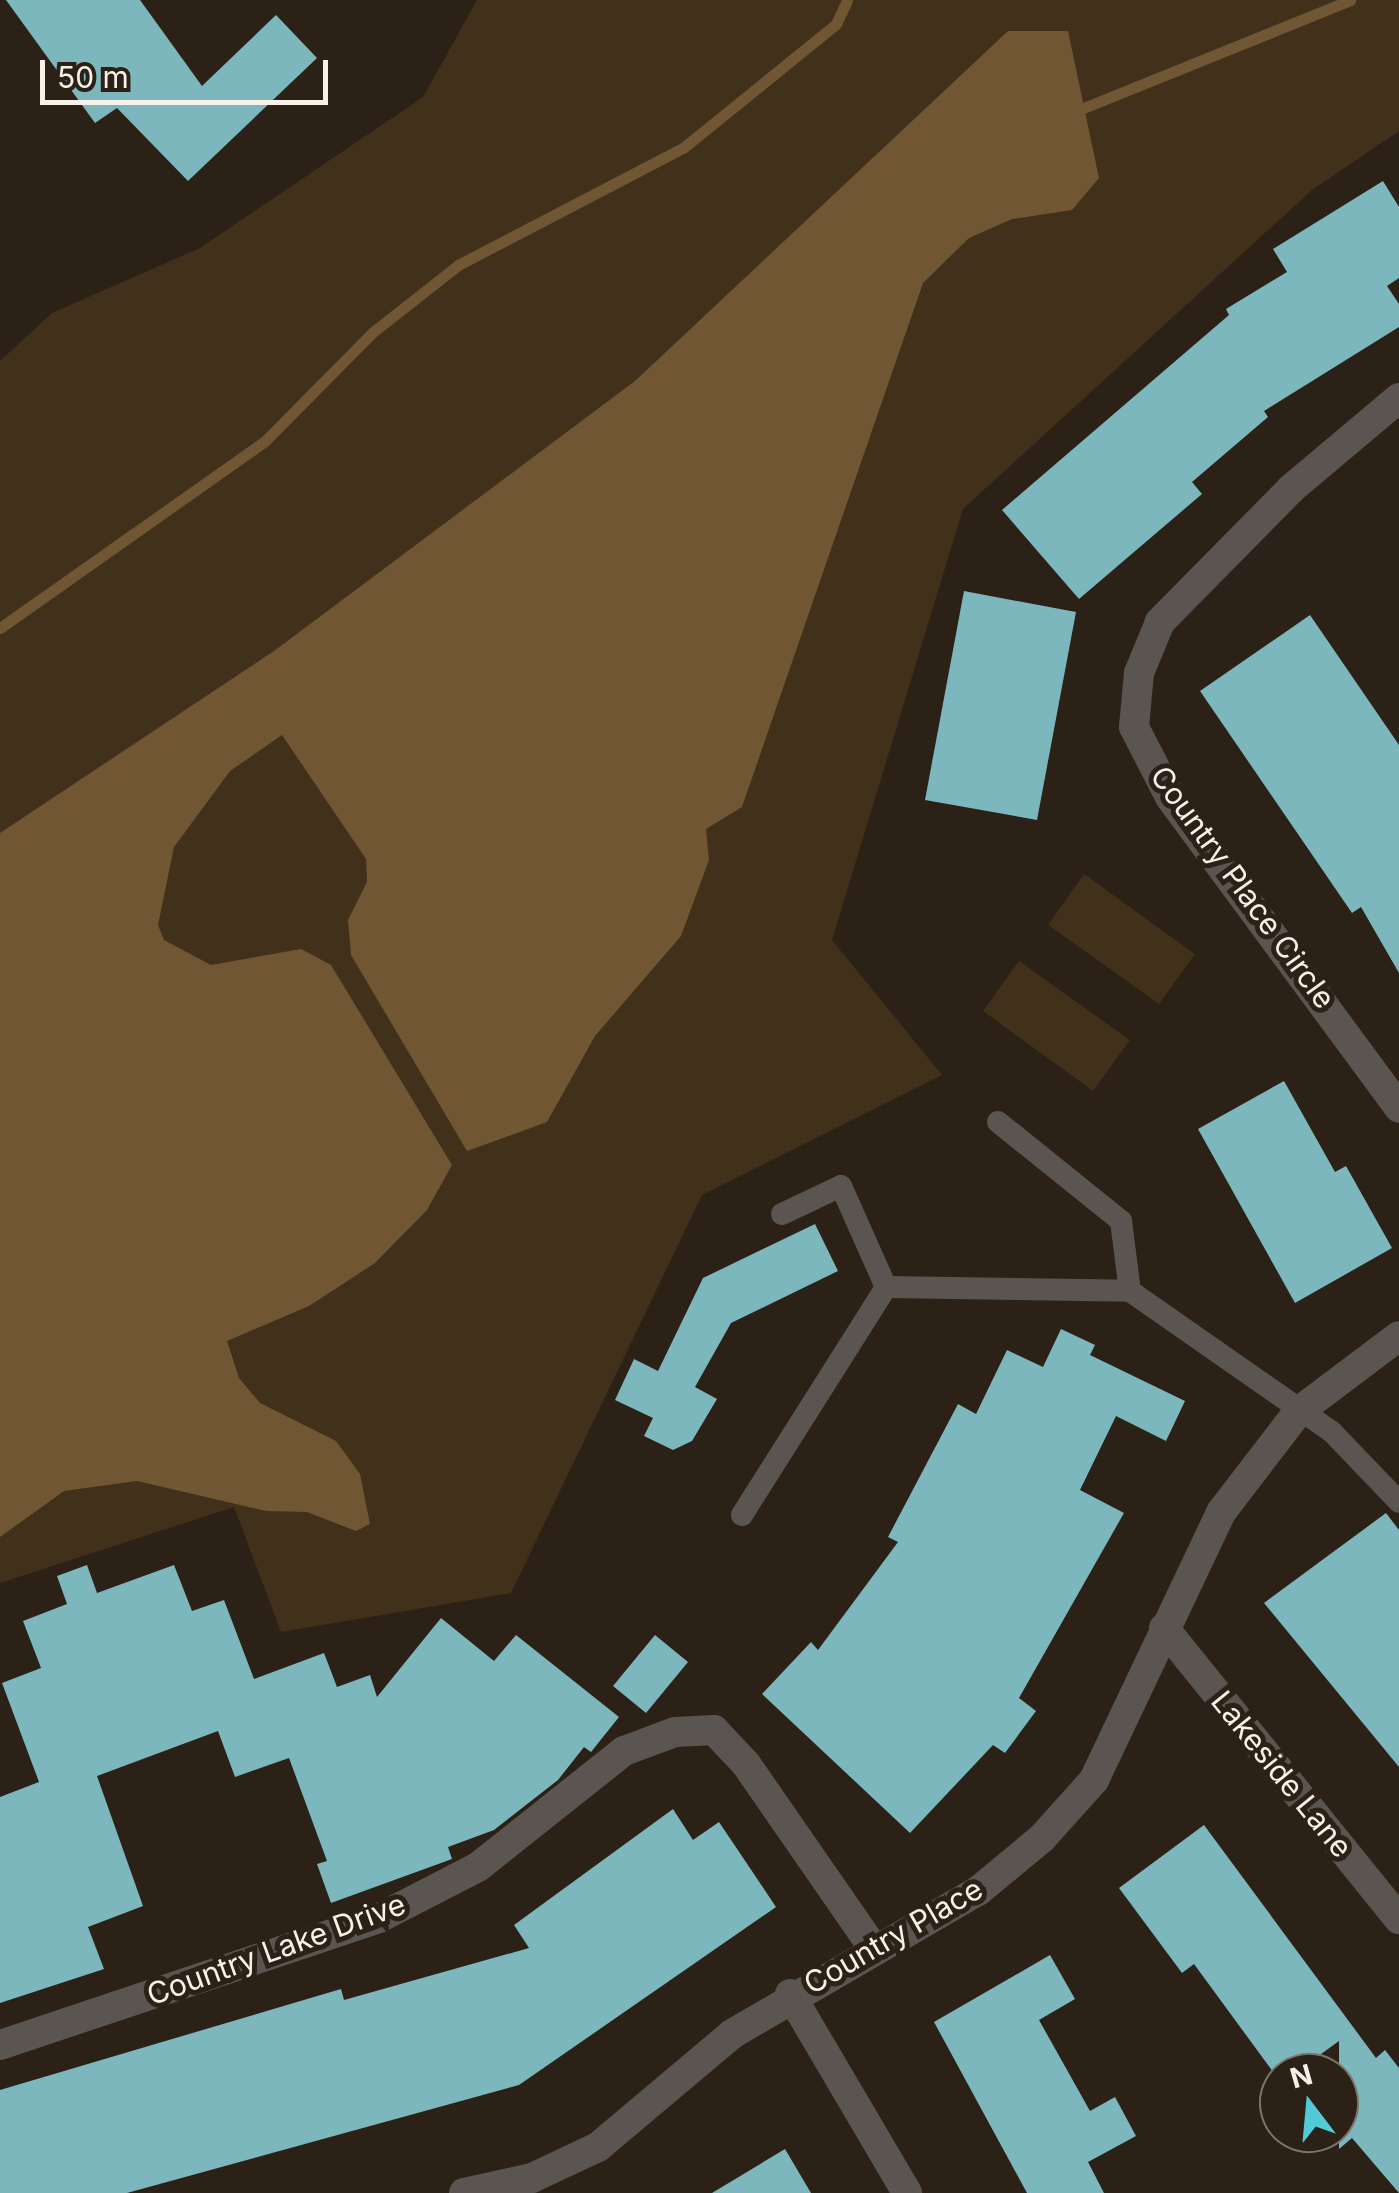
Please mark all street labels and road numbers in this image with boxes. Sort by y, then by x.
street label: Country Place Circle [1143,759,1343,1015]
street label: Lakeside Lane [1204,1684,1360,1864]
street label: Country Place [797,1870,989,2002]
street label: Country Lake Drive [142,1886,410,2012]

